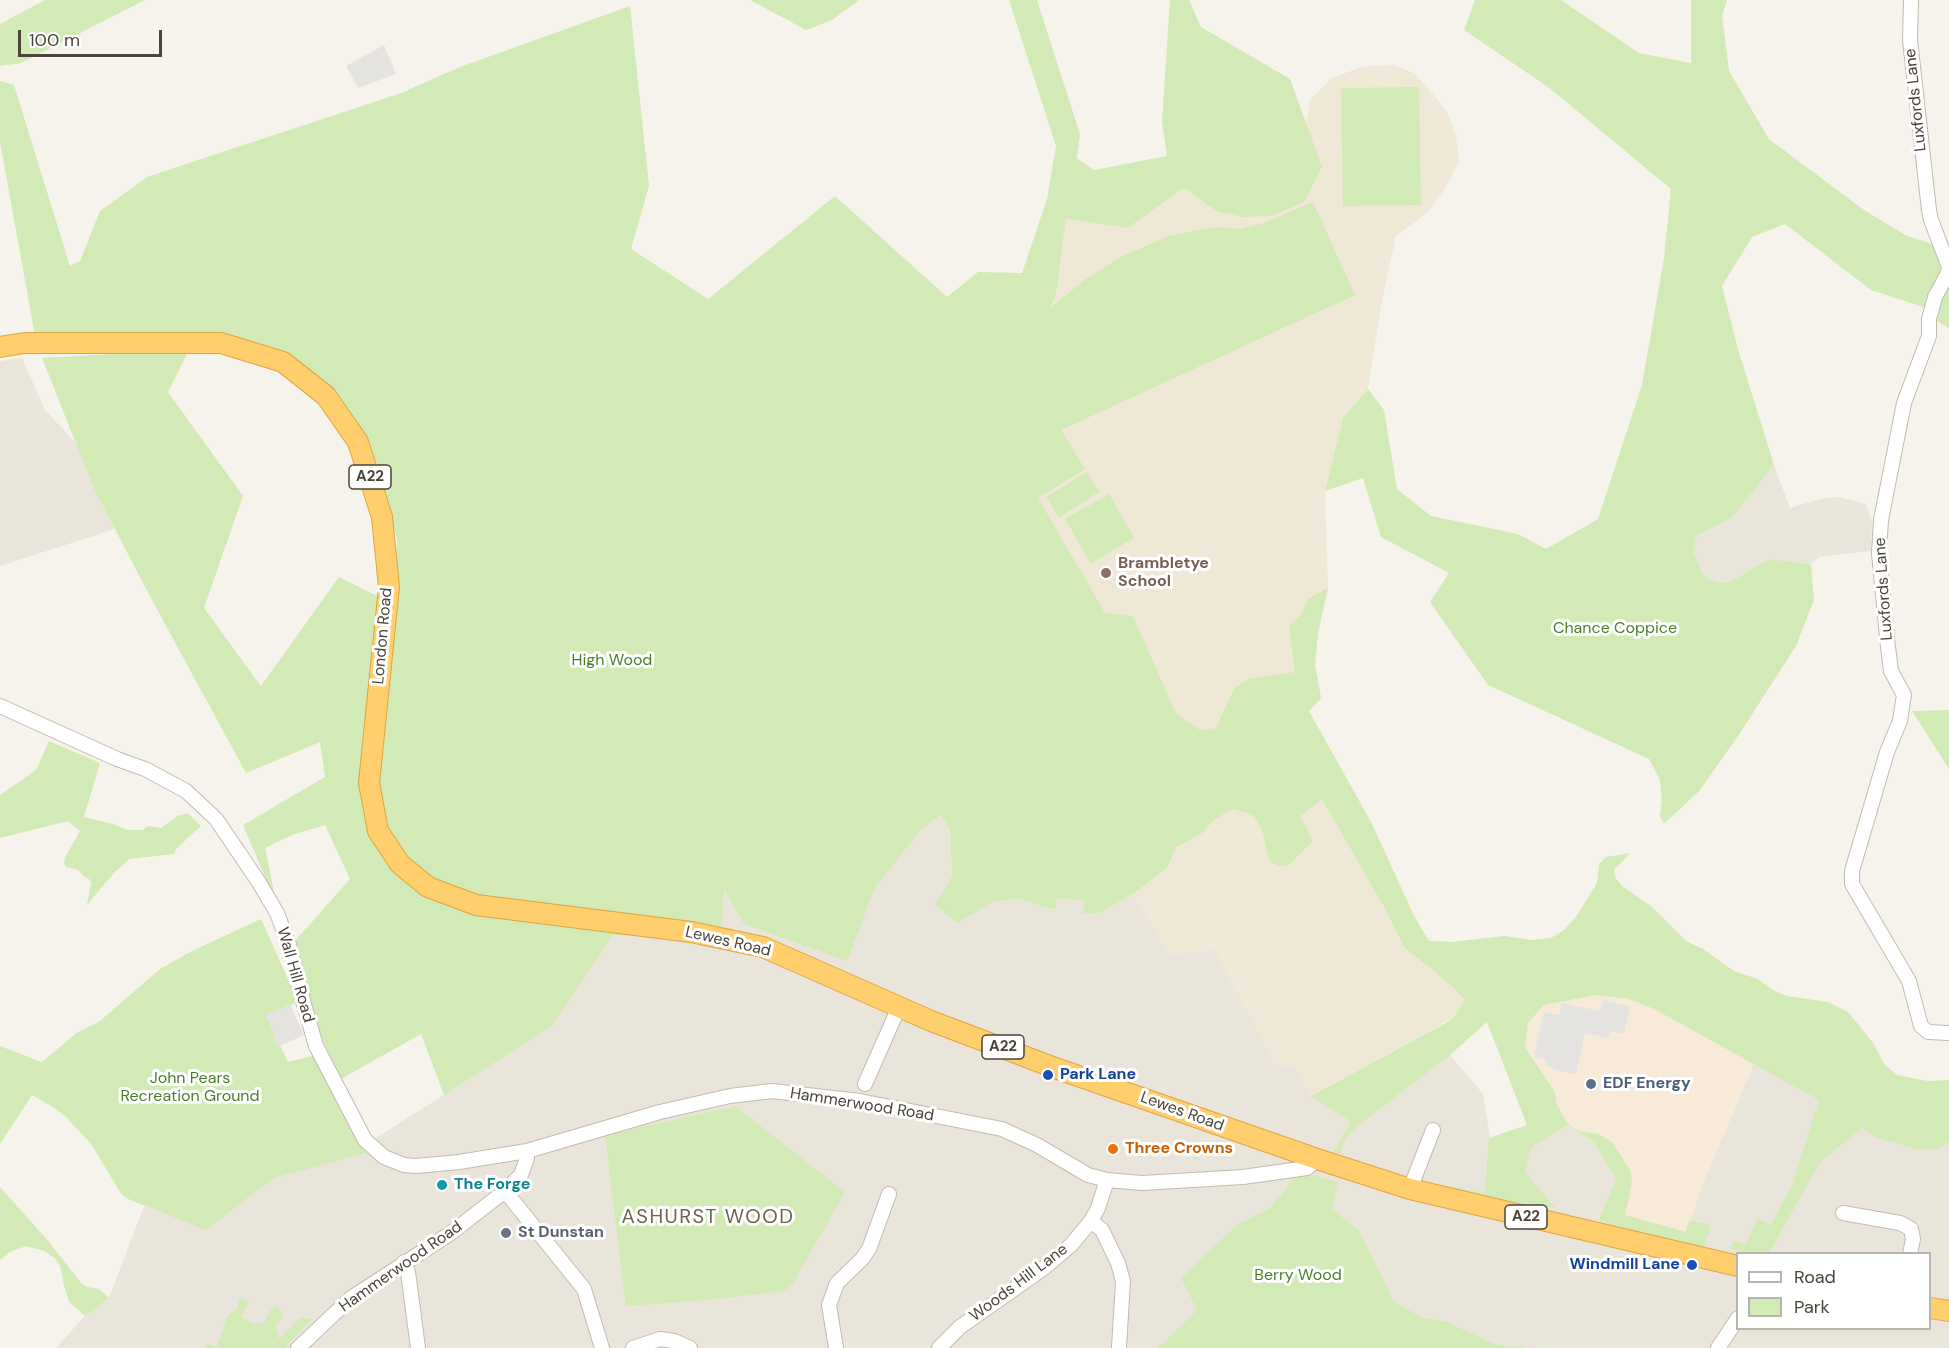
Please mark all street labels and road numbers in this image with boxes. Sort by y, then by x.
street label: Luxfords Lane [1901,48,1931,152]
road number: A22 [349,465,391,489]
street label: Luxfords Lane [1871,537,1897,641]
street label: London Road [369,587,397,685]
street label: Lewes Road [683,923,773,961]
street label: Wall Hill Road [272,925,318,1025]
road number: A22 [982,1035,1024,1059]
street label: Hammerwood Road [789,1084,935,1126]
street label: Lewes Road [1138,1088,1226,1136]
road number: A22 [1505,1205,1547,1229]
street label: Hammerwood Road [336,1217,466,1317]
street label: Woods Hill Lane [966,1240,1072,1326]

